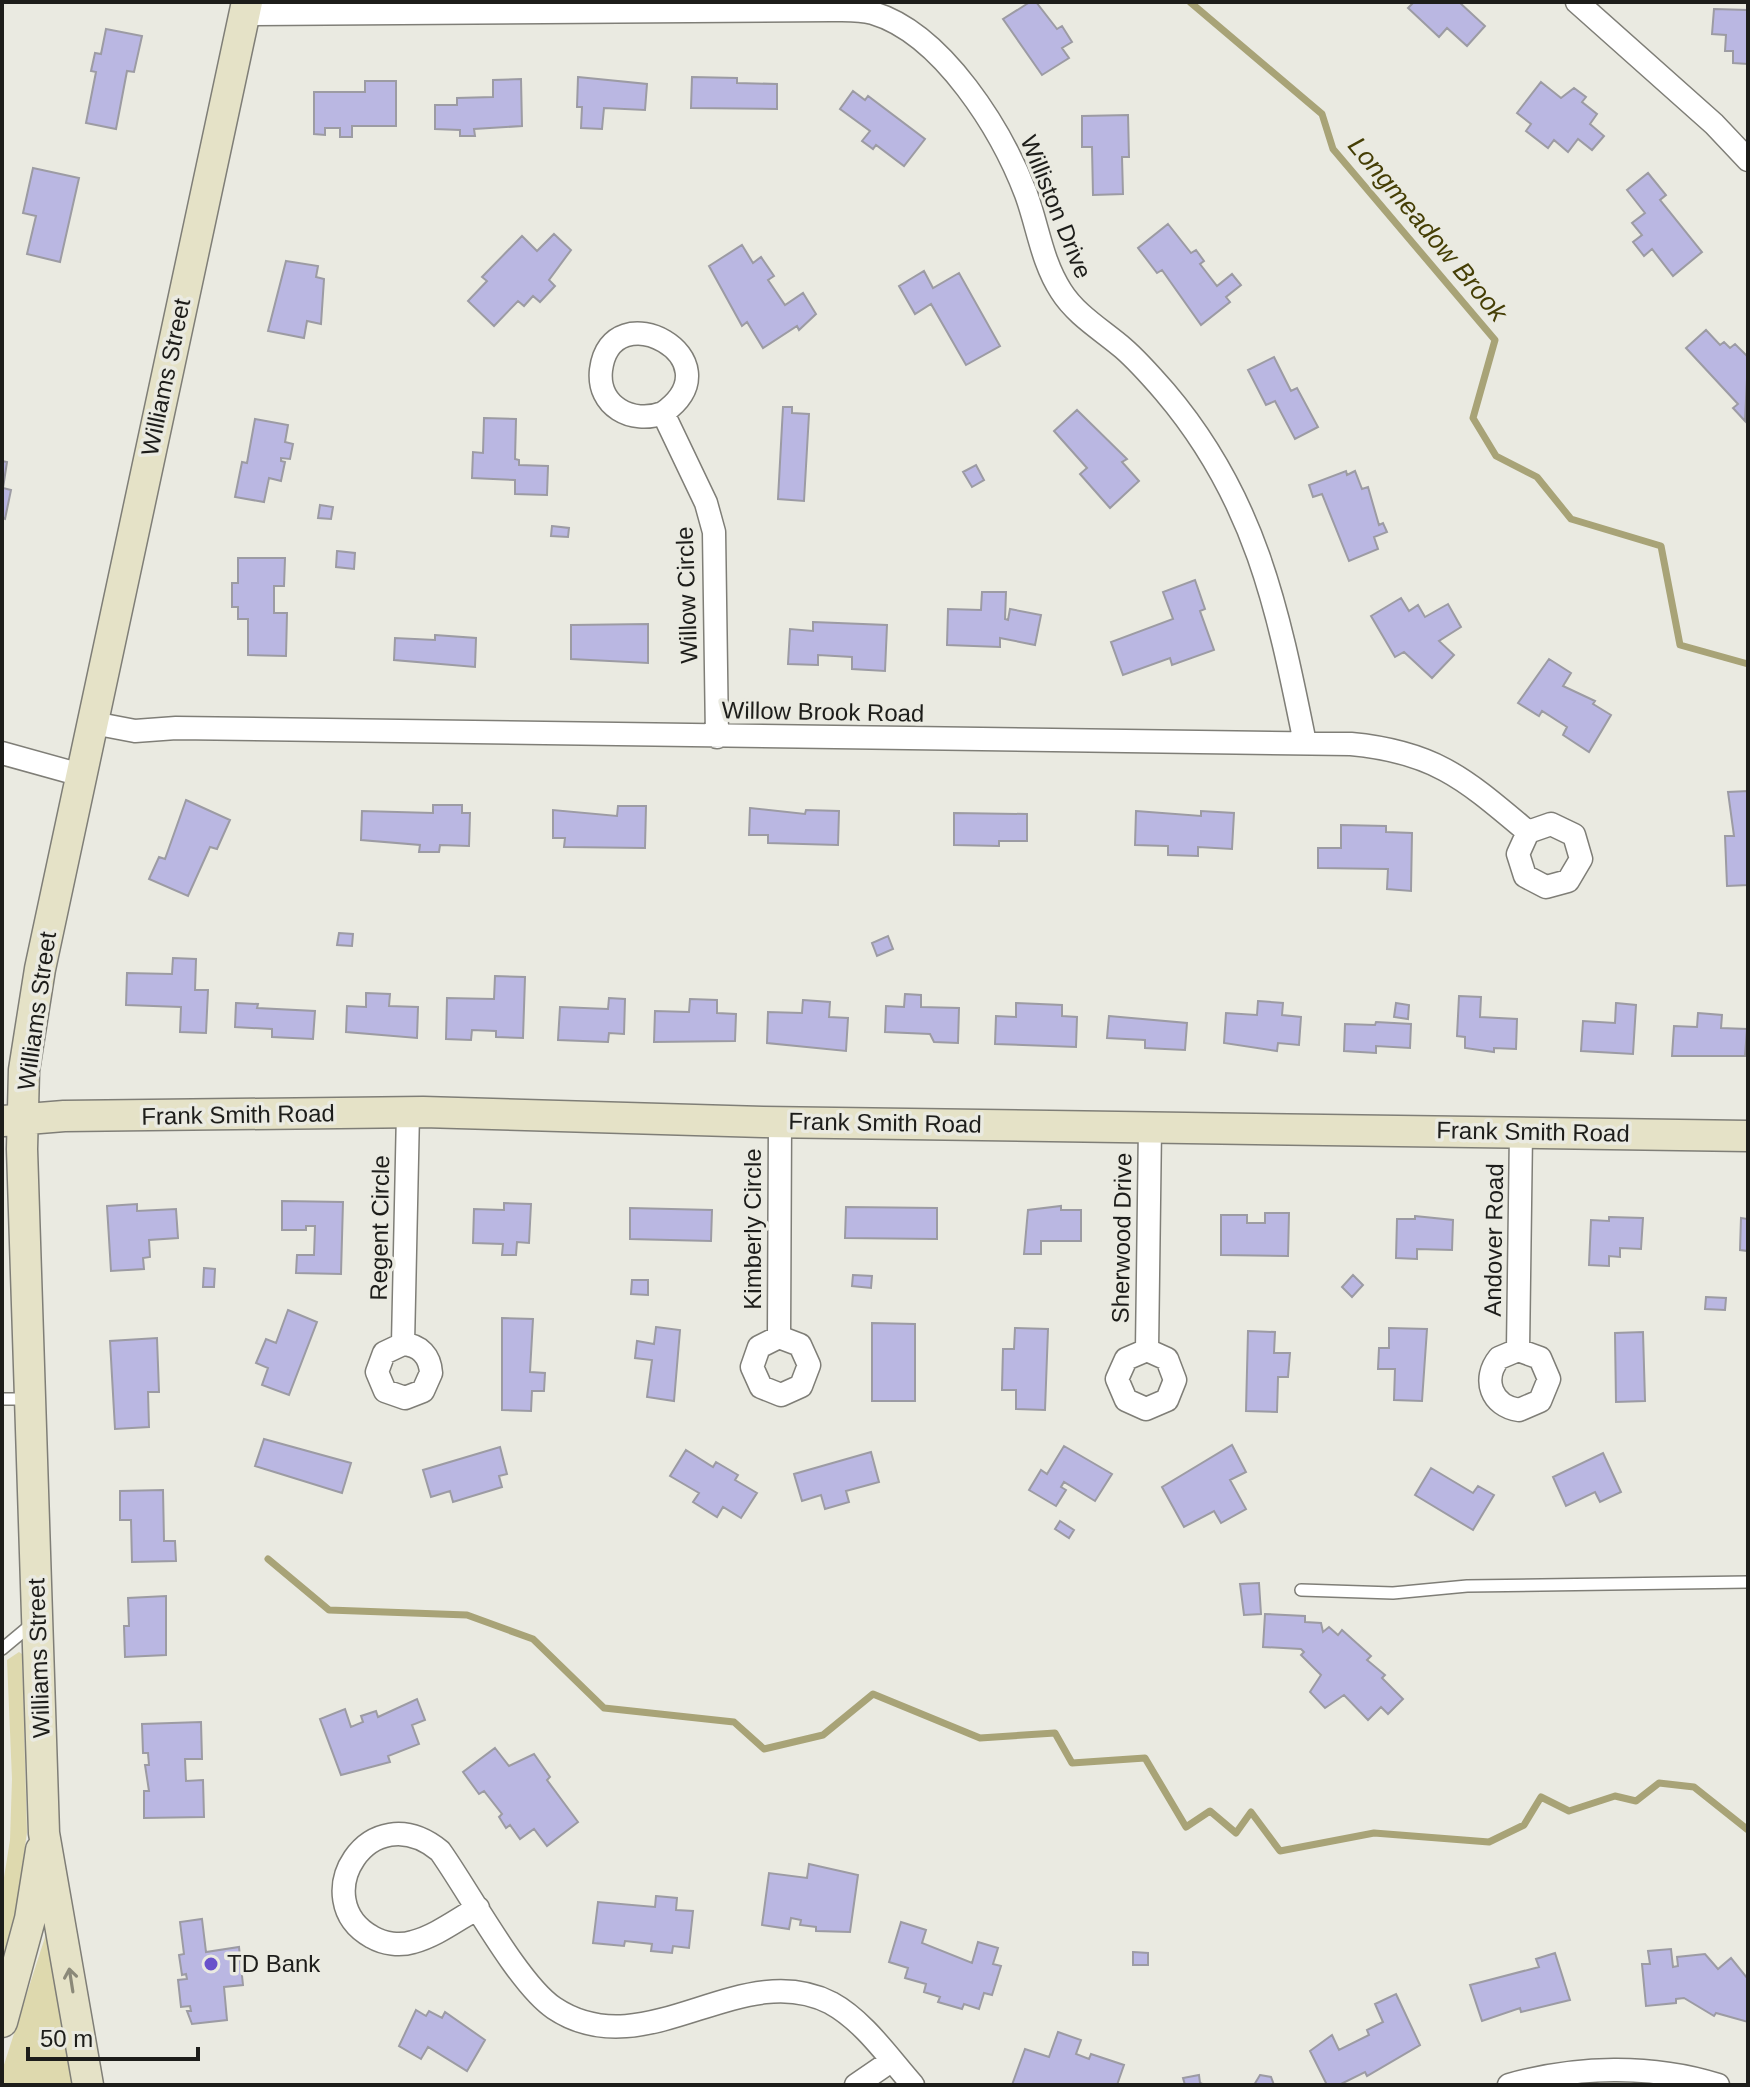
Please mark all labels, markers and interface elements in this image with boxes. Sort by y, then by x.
street label: Williston Drive [1015,131,1097,282]
water label: Longmeadow Brook [1342,131,1515,329]
street label: Williams Street [136,296,195,458]
street label: Willow Circle [671,526,702,664]
street label: Willow Brook Road [721,696,925,727]
street label: Williams Street [12,929,61,1092]
street label: Frank Smith Road [141,1099,335,1130]
street label: Frank Smith Road [788,1107,982,1138]
street label: Frank Smith Road [1436,1116,1630,1147]
street label: Kimberly Circle [739,1148,766,1310]
street label: Sherwood Drive [1107,1152,1136,1324]
street label: Regent Circle [365,1155,394,1301]
street label: Andover Road [1479,1163,1508,1317]
street label: Williams Street [22,1577,55,1738]
place label: TD Bank [227,1950,321,1977]
marker: TD Bank [202,1955,220,1973]
one-way arrow [63,1968,78,1994]
scale bar [28,2011,198,2061]
text: 50 m [40,2025,93,2052]

